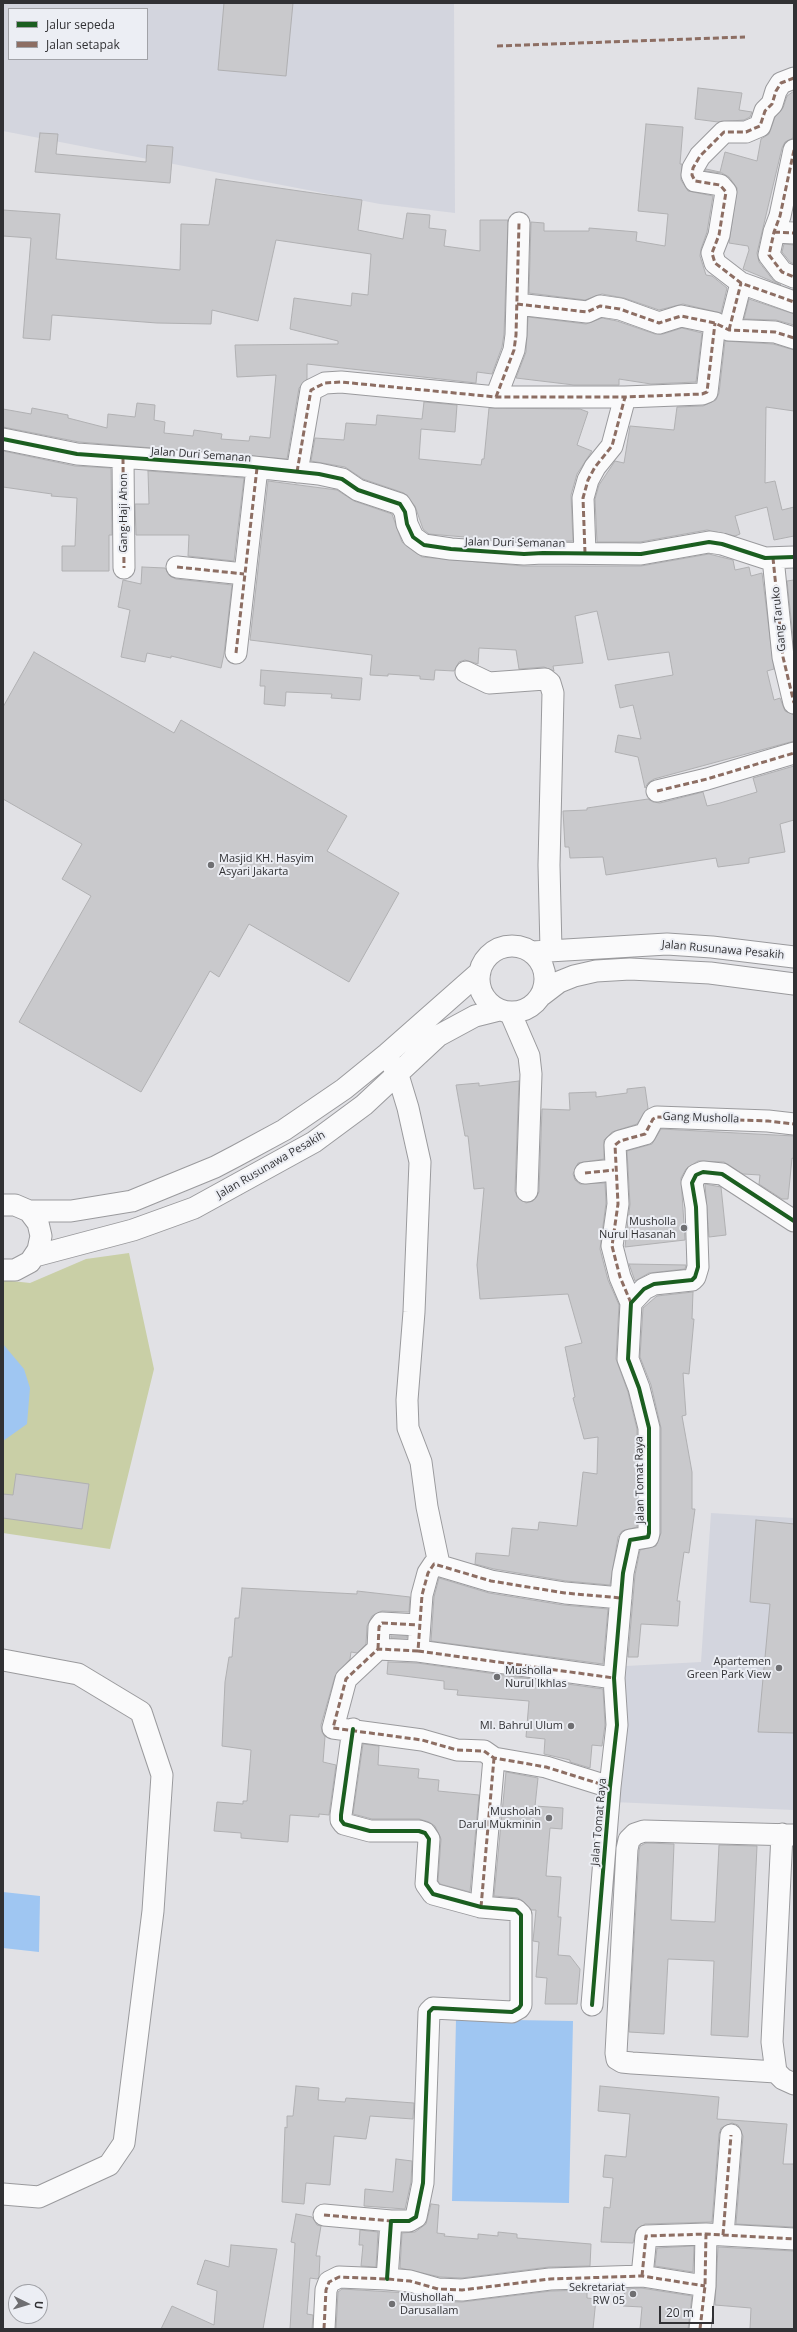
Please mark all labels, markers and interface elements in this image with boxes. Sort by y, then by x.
legend [8,8,148,60]
text: Jalur sepeda [46,16,115,33]
text: Jalan setapak [46,36,120,53]
street label: Jalan Duri Semanan [150,445,252,465]
street label: Gang Haji Ahon [117,473,131,553]
street label: Jalan Duri Semanan [465,536,565,550]
street label: Gang Taruko [769,586,789,652]
place label: Masjid KH. Hasyim Asyari Jakarta [219,852,314,878]
marker: Masjid KH. Hasyim Asyari Jakarta [206,860,216,870]
street label: Jalan Rusunawa Pesakih [661,938,785,962]
street label: Gang Musholla [662,1110,740,1126]
street label: Jalan Rusunawa Pesakih [214,1129,328,1201]
place label: Musholla Nurul Hasanah [599,1215,676,1241]
marker: Musholla Nurul Hasanah [679,1223,689,1233]
street label: Jalan Tomat Raya [633,1436,647,1524]
place label: Apartemen Green Park View [687,1655,771,1681]
marker: Apartemen Green Park View [774,1663,784,1673]
place label: Musholla Nurul Ikhlas [505,1664,567,1690]
marker: Musholla Nurul Ikhlas [492,1672,502,1682]
place label: MI. Bahrul Ulum [480,1719,563,1733]
marker: MI. Bahrul Ulum [566,1721,576,1731]
street label: Jalan Tomat Raya [589,1778,609,1866]
place label: Musholah Darul Mukminin [458,1805,541,1831]
marker: Musholah Darul Mukminin [544,1813,554,1823]
place label: Sekretariat RW 05 [569,2281,625,2307]
north arrow [8,2284,48,2324]
marker: Sekretariat RW 05 [628,2289,638,2299]
place label: Mushollah Darusallam [400,2291,459,2317]
scale bar [661,2298,716,2324]
marker: Mushollah Darusallam [387,2299,397,2309]
text: U [32,2300,47,2310]
text: 20 m [666,2304,694,2321]

